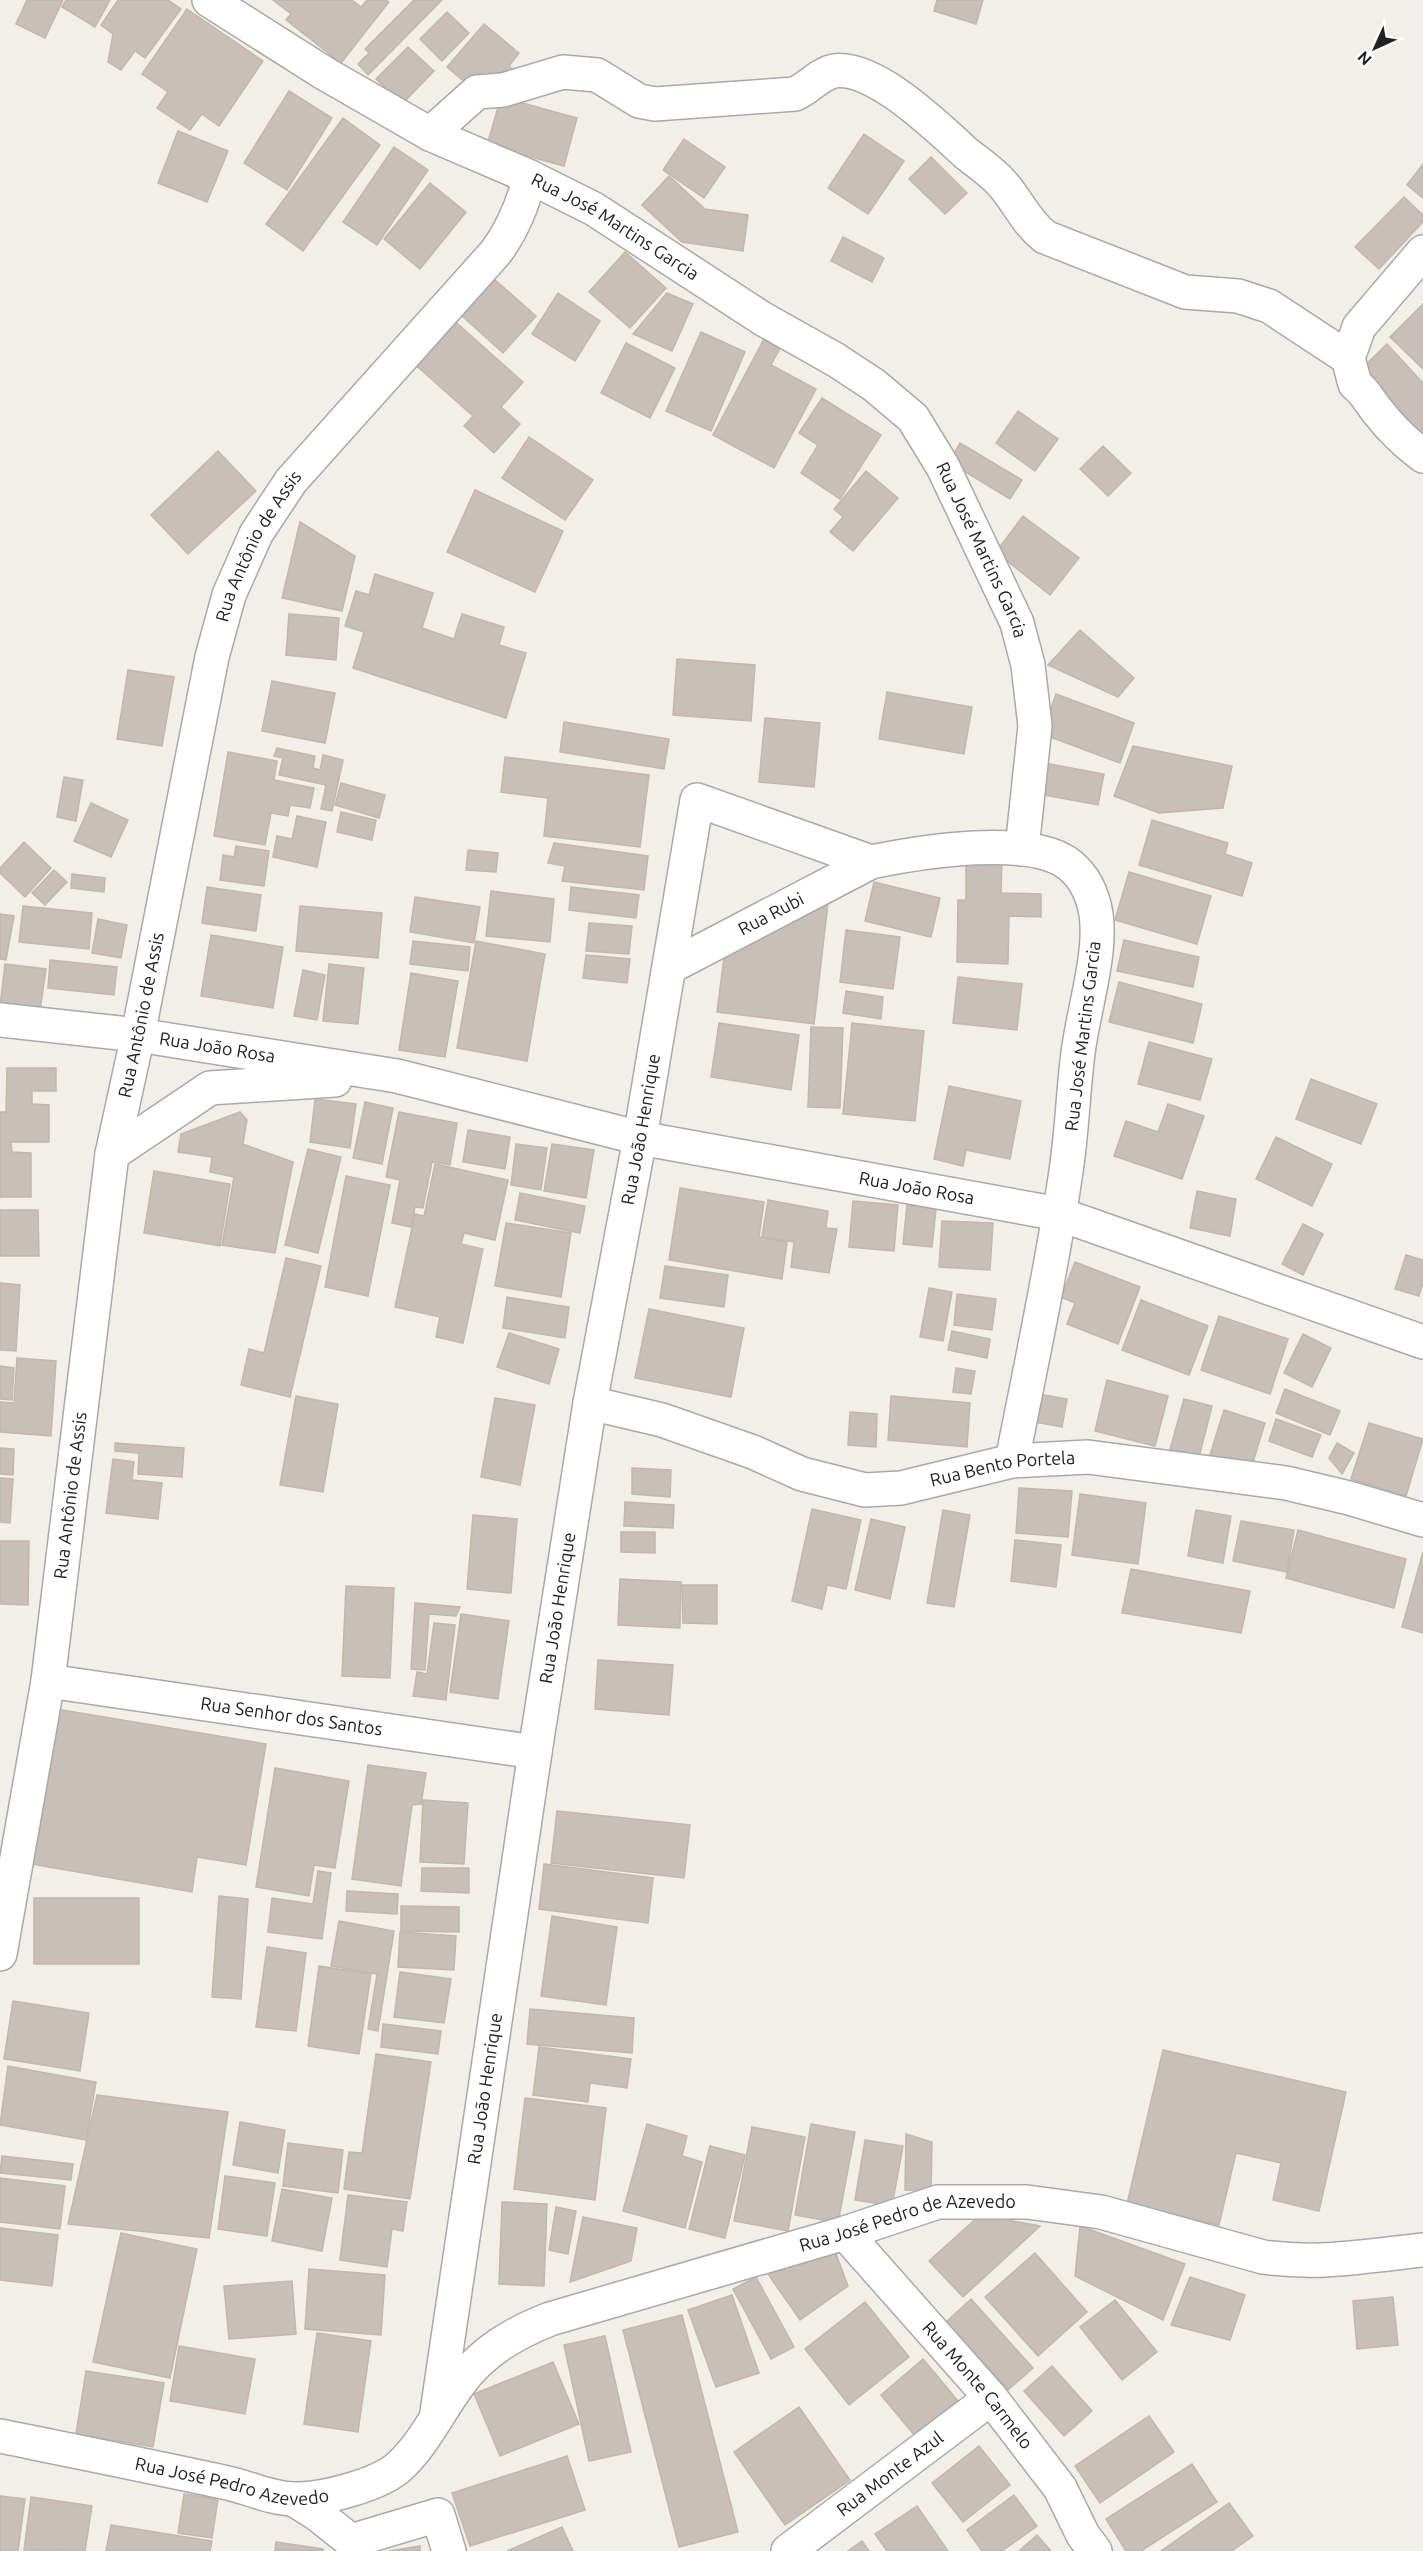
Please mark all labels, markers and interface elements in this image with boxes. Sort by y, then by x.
north arrow [1345,18,1405,78]
text: N [1354,48,1375,69]
street label: Rua José Martins Garcia [529,168,703,284]
street label: Rua José Martins Garcia [933,459,1031,640]
street label: Rua Antônio de Assis [211,466,305,624]
street label: Rua Rubi [734,888,807,939]
street label: Rua Antônio de Assis [114,930,167,1099]
street label: Rua José Martins Garcia [1060,940,1104,1132]
street label: Rua João Rosa [158,1028,277,1066]
street label: Rua João Henrique [617,1052,663,1206]
street label: Rua João Rosa [857,1167,976,1207]
street label: Rua Antônio de Assis [49,1411,90,1580]
street label: Rua Bento Portela [928,1447,1076,1490]
street label: Rua João Henrique [535,1531,578,1685]
street label: Rua Senhor dos Santos [199,1692,384,1739]
street label: Rua João Henrique [463,2011,505,2166]
street label: Rua José Pedro de Azevedo [797,2190,1016,2255]
street label: Rua Monte Carmelo [919,2317,1037,2453]
street label: Rua Monte Azul [833,2427,947,2520]
street label: Rua José Pedro Azevedo [133,2453,330,2508]

